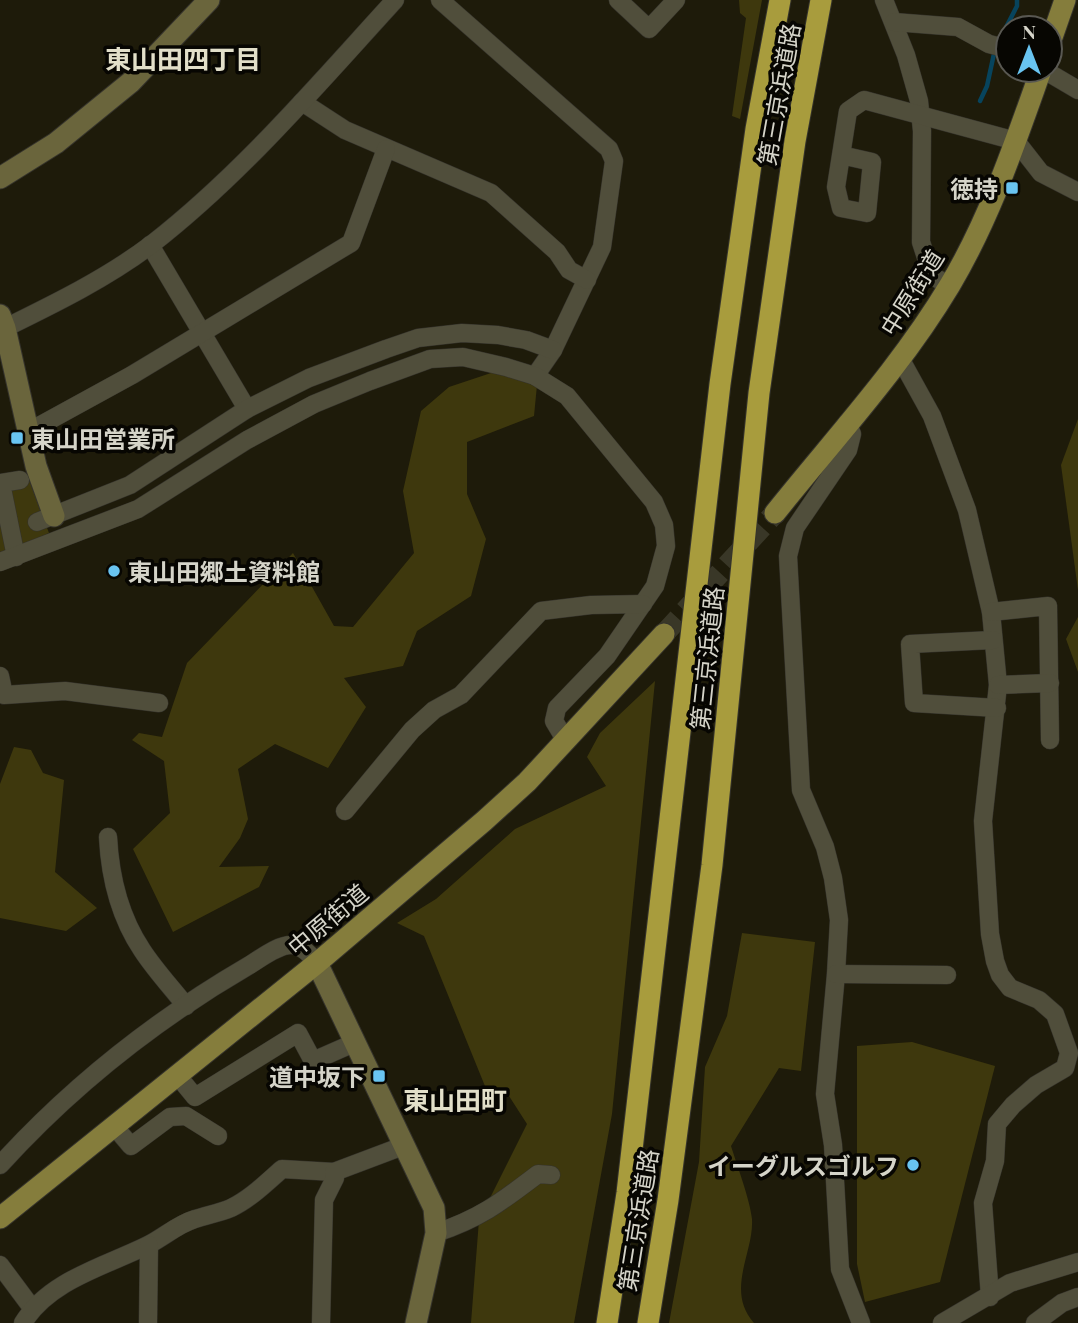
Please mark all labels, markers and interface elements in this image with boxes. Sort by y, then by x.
north arrow [994,14,1064,84]
text: N [1022,18,1036,44]
street label: 第三京浜道路 [750,20,806,168]
district label: 東山田四丁目 [105,41,261,76]
place label: 徳持 [950,172,998,204]
marker: 徳持 [1004,180,1020,196]
street label: 中原街道 [872,243,950,341]
place label: 東山田営業所 [31,422,175,454]
marker: 東山田営業所 [9,430,25,446]
place label: 東山田郷土資料館 [128,555,320,587]
marker: 東山田郷土資料館 [106,563,122,579]
street label: 第三京浜道路 [683,585,729,731]
street label: 中原街道 [280,876,374,962]
place label: 道中坂下 [269,1060,365,1092]
marker: 道中坂下 [371,1068,387,1084]
district label: 東山田町 [403,1082,507,1117]
street label: 第三京浜道路 [610,1146,664,1294]
place label: イーグルスゴルフ [707,1149,899,1181]
marker: イーグルスゴルフ [905,1157,921,1173]

